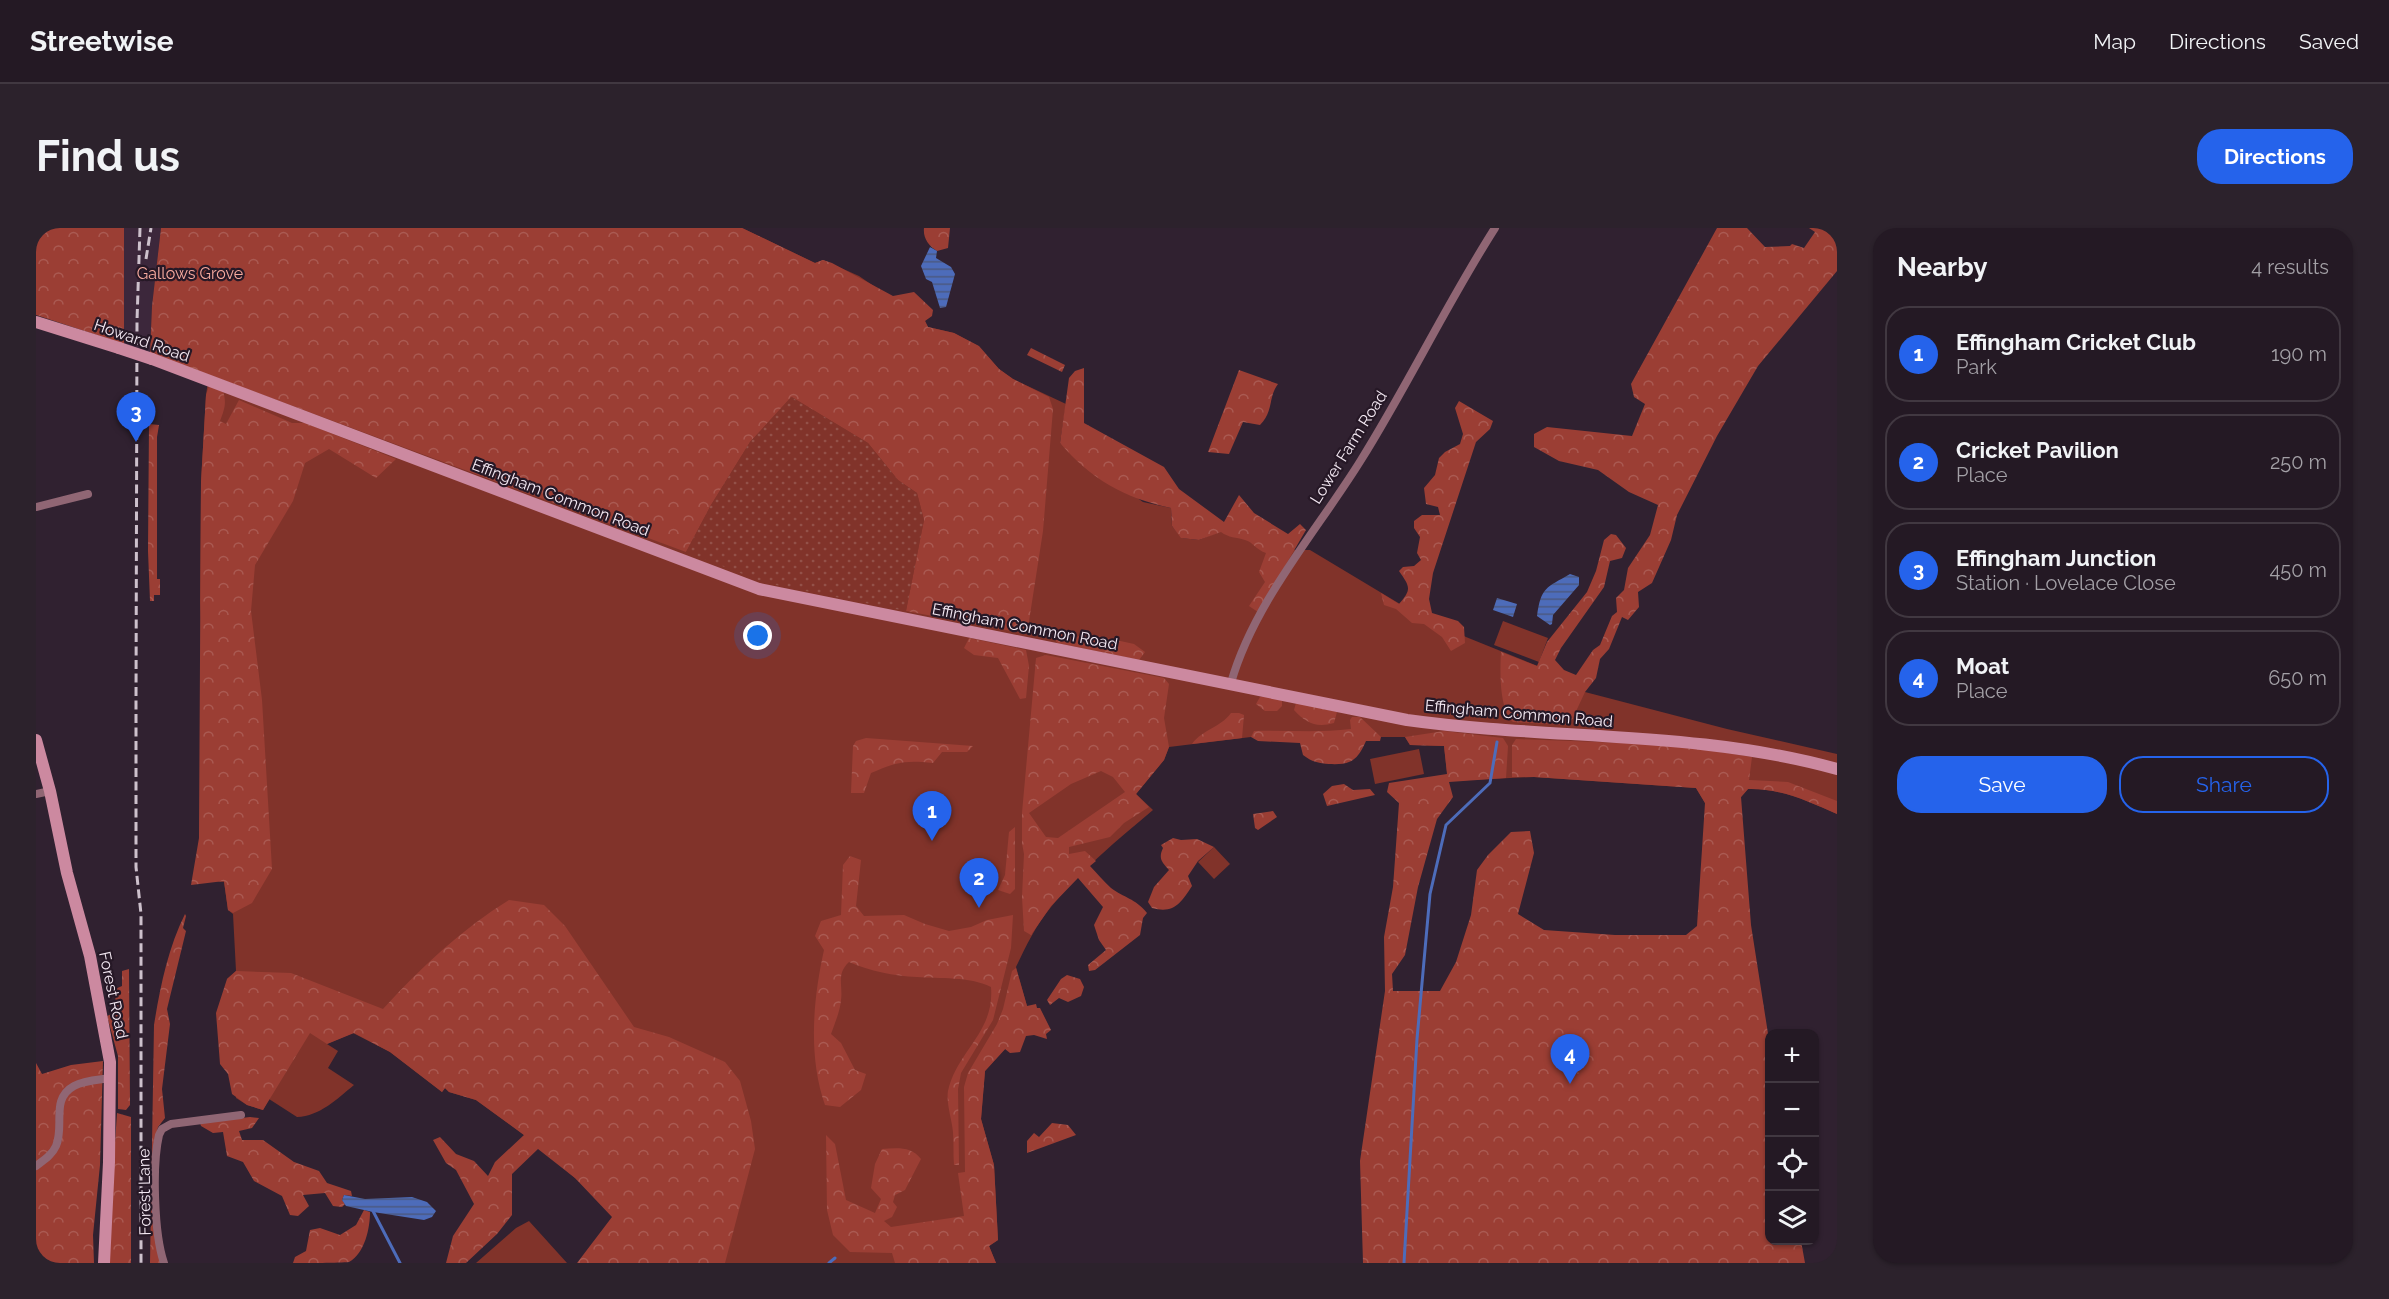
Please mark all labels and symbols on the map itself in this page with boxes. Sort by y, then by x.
park label: Gallows Grove [137,264,243,283]
street label: Howard Road [91,315,192,366]
street label: Lower Farm Road [1306,387,1391,507]
pin: 3 [116,392,156,442]
street label: Effingham Common Road [469,455,652,540]
street label: Effingham Common Road [931,599,1119,654]
your location [743,621,772,650]
street label: Effingham Common Road [1424,696,1614,731]
pin: 1 [912,792,952,841]
pin: 2 [960,858,998,908]
street label: Forest Road [95,950,132,1041]
pin: 4 [1550,1034,1589,1084]
street label: Forest Lane [134,1148,155,1236]

